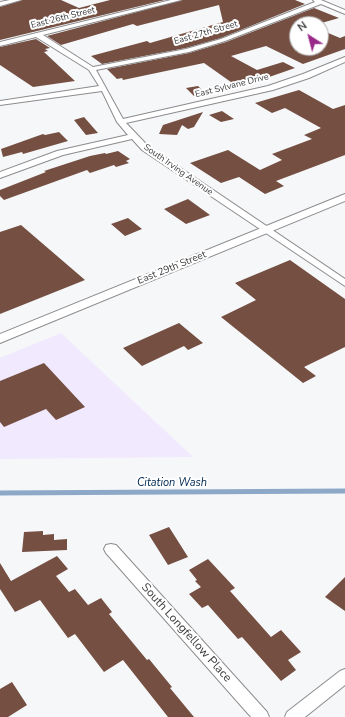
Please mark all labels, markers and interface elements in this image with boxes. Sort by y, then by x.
street label: East 26th Street [30,5,96,31]
north arrow [289,16,329,56]
text: N [294,18,310,35]
street label: East 27th Street [173,19,239,47]
street label: East Sylvane Drive [194,72,270,100]
street label: South Irving Avenue [141,142,215,198]
street label: East 29th Street [136,249,208,287]
water label: Citation Wash [137,476,207,490]
street label: South Longfellow Place [138,581,234,685]

